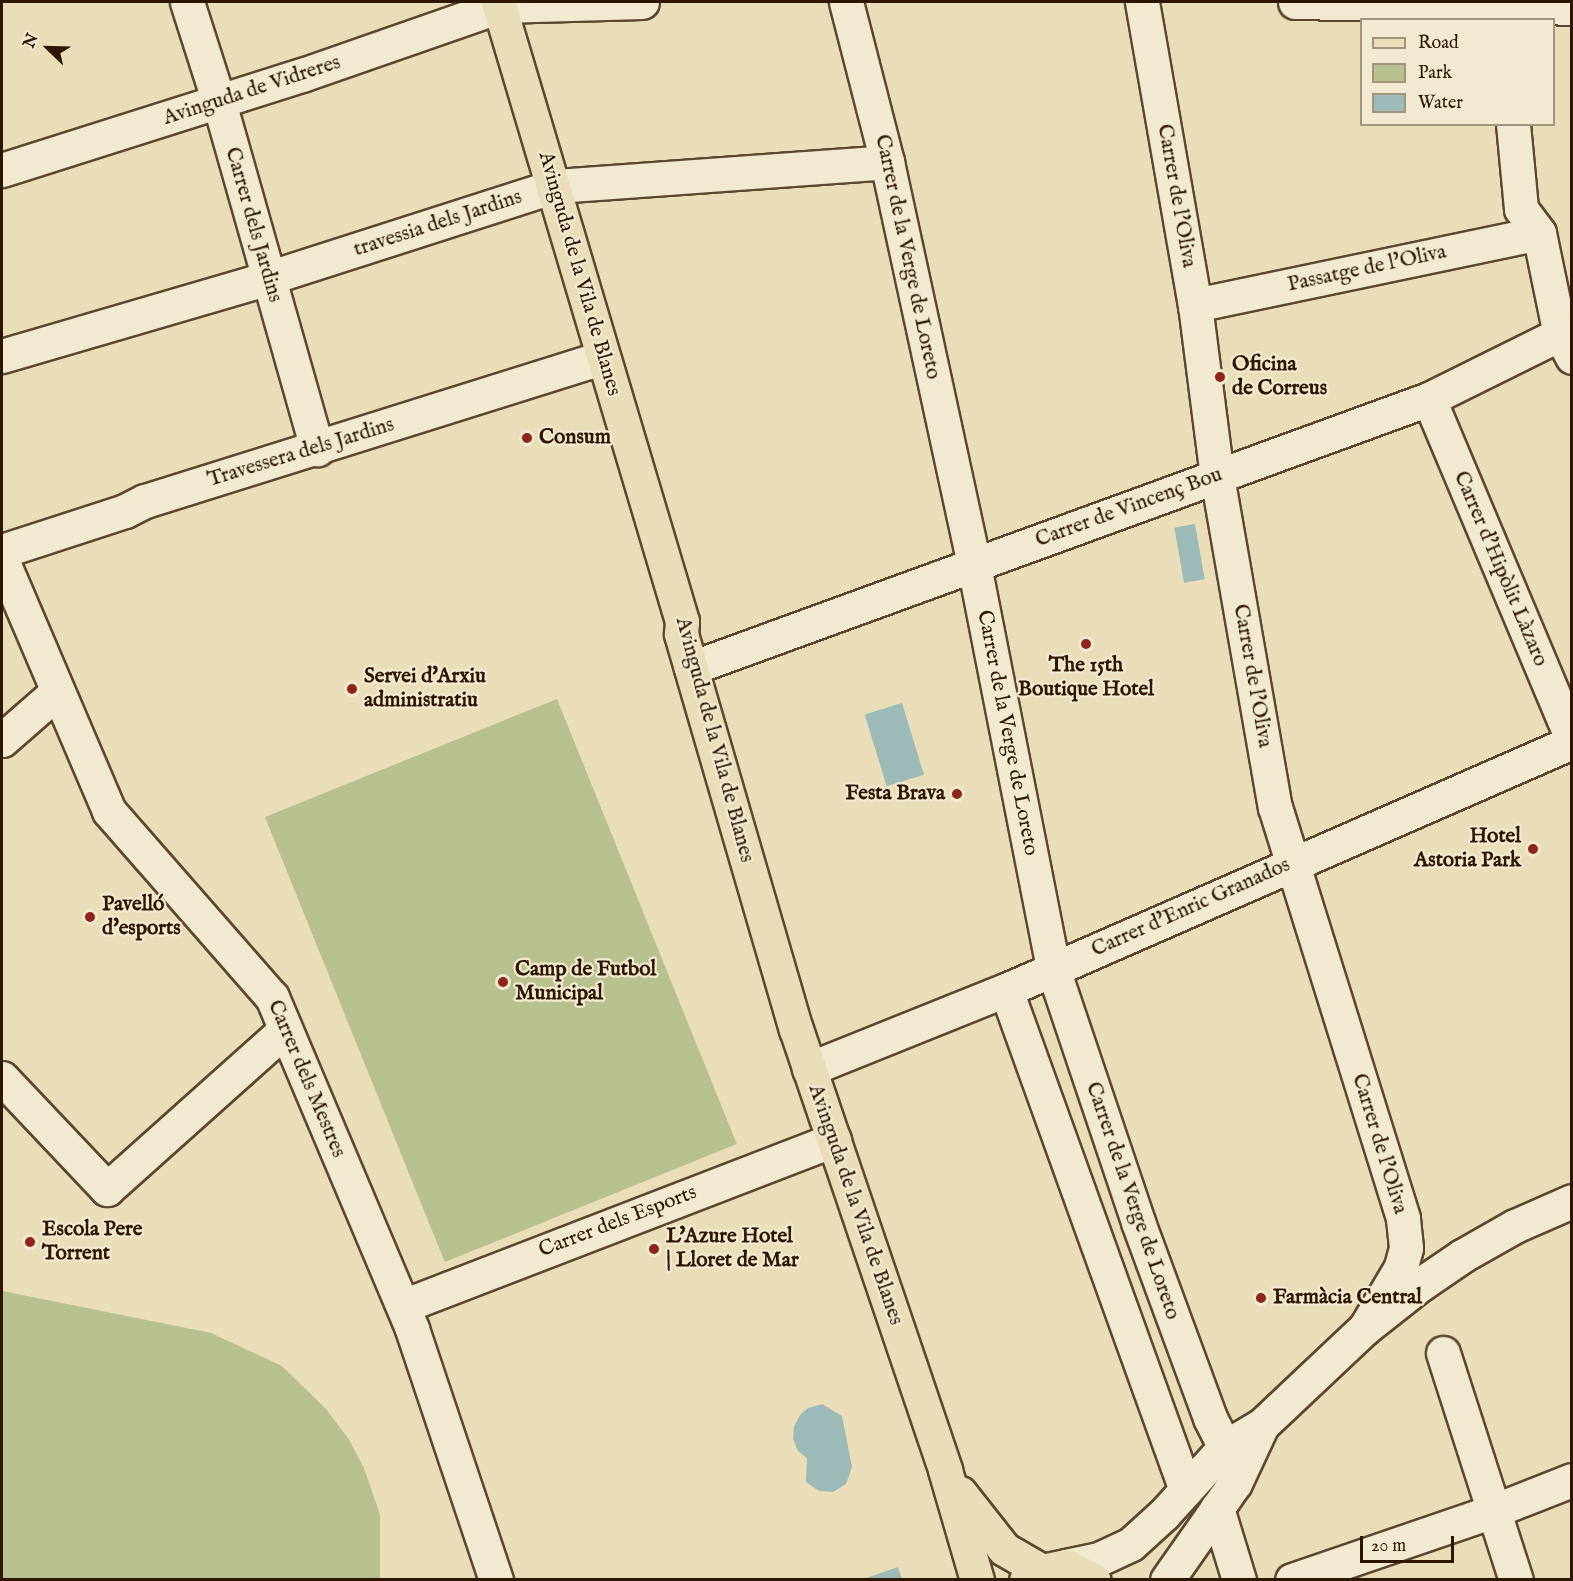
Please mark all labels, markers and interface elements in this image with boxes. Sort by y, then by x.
north arrow [18,18,78,78]
legend [1360,18,1555,126]
text: N [20,31,43,51]
text: Road [1418,32,1459,55]
street label: Avinguda de Vidreres [160,50,344,132]
text: Park [1418,62,1452,85]
text: Water [1418,92,1463,115]
street label: Carrer de l'Oliva [1151,122,1201,270]
street label: Carrer de la Verge de Loreto [869,132,945,382]
street label: Carrer dels Jardins [219,145,287,305]
street label: Avinguda de la Vila de Blanes [532,149,626,399]
street label: travessia dels Jardins [351,185,525,263]
street label: Passatge de l'Oliva [1285,240,1449,298]
place label: Oficina de Correus [1232,352,1327,402]
marker: Oficina de Correus [1213,370,1227,384]
street label: Travessera dels Jardins [205,413,397,493]
place label: Consum [539,425,611,451]
marker: Consum [520,431,534,445]
street label: Carrer de Vincenç Bou [1032,462,1226,554]
street label: Carrer d'Hipòlit Làzaro [1447,468,1553,670]
street label: Carrer de l'Oliva [1227,602,1277,750]
street label: Carrer de la Verge de Loreto [971,608,1043,858]
street label: Avinguda de la Vila de Blanes [669,615,759,865]
marker: The 15th Boutique Hotel [1079,637,1093,651]
place label: The 15th Boutique Hotel [1018,653,1154,703]
place label: Servei d'Arxiu administratiu [364,664,486,714]
marker: Servei d'Arxiu administratiu [345,682,359,696]
place label: Festa Brava [845,781,945,807]
marker: Festa Brava [950,787,964,801]
place label: Hotel Astoria Park [1414,824,1521,874]
marker: Hotel Astoria Park [1526,842,1540,856]
street label: Carrer d'Enric Granados [1088,853,1294,963]
place label: Pavelló d'esports [102,892,181,942]
marker: Pavelló d'esports [83,910,97,924]
place label: Camp de Futbol Municipal [515,957,656,1007]
marker: Camp de Futbol Municipal [496,975,510,989]
street label: Carrer dels Mestres [261,997,351,1161]
street label: Carrer de l'Oliva [1346,1071,1412,1217]
street label: Carrer de la Verge de Loreto [1079,1079,1185,1323]
street label: Avinguda de la Vila de Blanes [802,1081,908,1329]
street label: Carrer dels Esports [536,1180,700,1264]
place label: Escola Pere Torrent [42,1217,142,1267]
place label: L'Azure Hotel | Lloret de Mar [666,1224,799,1274]
marker: Escola Pere Torrent [23,1235,37,1249]
marker: L'Azure Hotel | Lloret de Mar [647,1242,661,1256]
place label: Farmàcia Central [1273,1285,1422,1311]
marker: Farmàcia Central [1254,1291,1268,1305]
scale bar [1363,1524,1458,1562]
text: 20 m [1371,1535,1406,1558]

